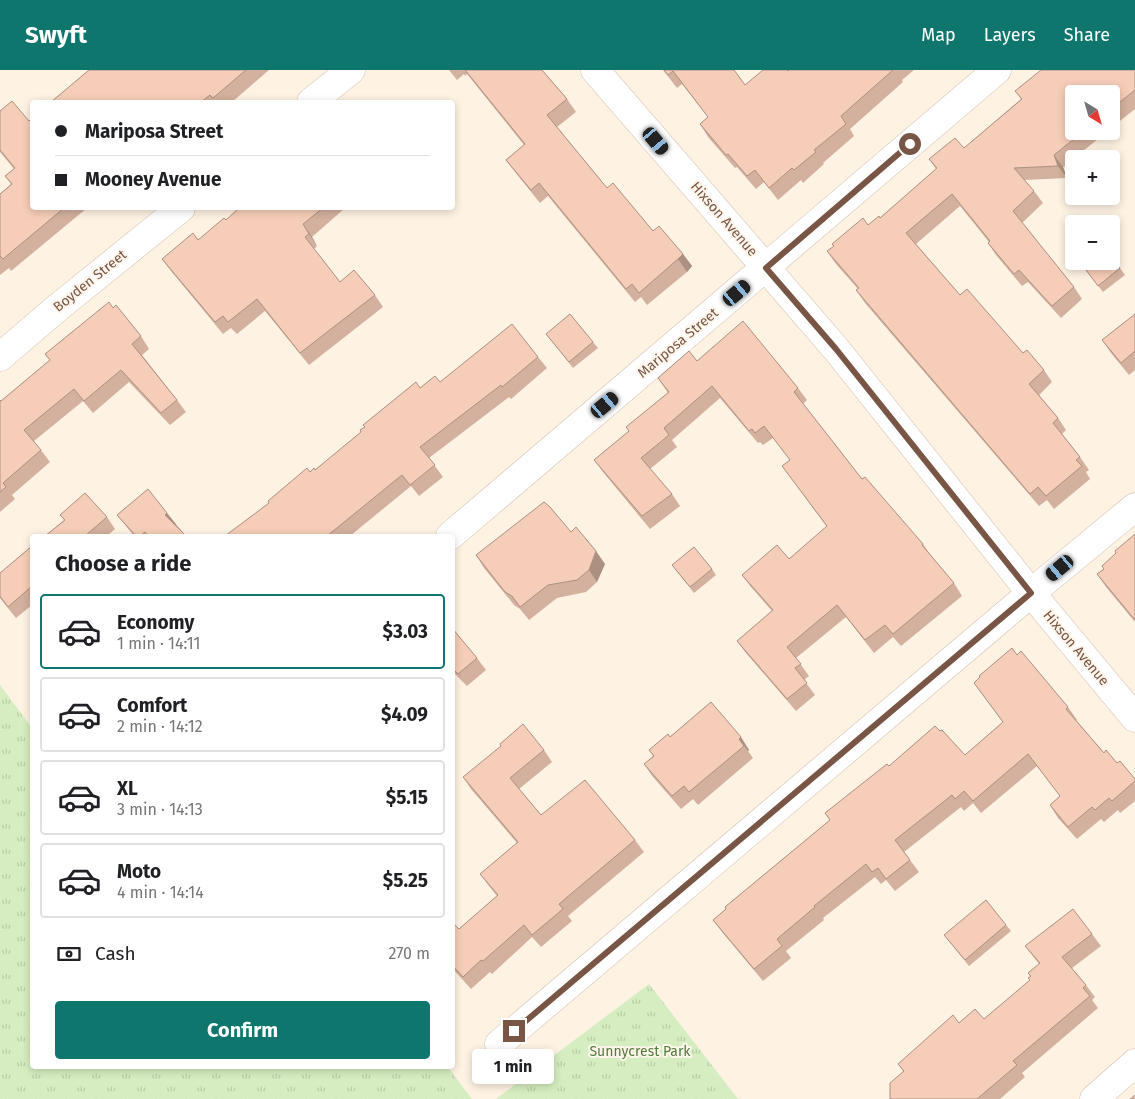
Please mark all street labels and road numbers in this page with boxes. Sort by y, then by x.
street label: Hixson Avenue [687,178,761,260]
street label: Boyden Street [50,246,131,316]
street label: Mariposa Street [634,304,723,382]
street label: Hixson Avenue [1040,607,1112,689]

